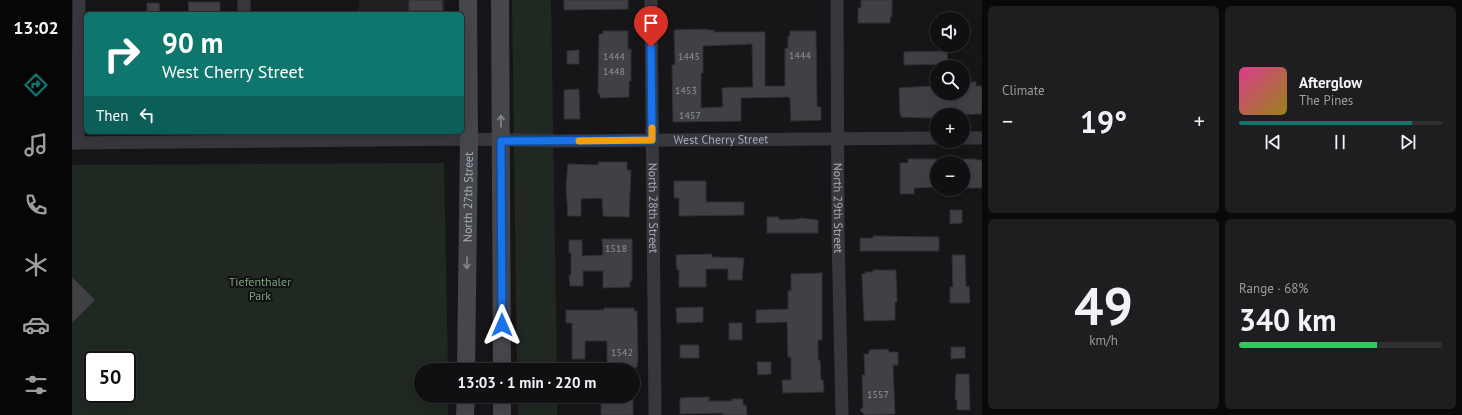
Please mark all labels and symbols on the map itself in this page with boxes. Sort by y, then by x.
pin [634,6,668,47]
house number: 1444 [789,49,811,62]
house number: 1444 [603,50,625,63]
house number: 1445 [678,50,700,63]
house number: 1448 [603,65,625,78]
house number: 1453 [675,84,697,97]
house number: 1457 [679,109,701,122]
one-way arrow [497,115,505,128]
street label: West Cherry Street [674,131,768,147]
street label: North 27th Street [460,152,476,242]
street label: North 28th Street [646,163,661,253]
street label: North 29th Street [831,163,846,253]
house number: 1518 [605,242,627,255]
one-way arrow [464,256,471,269]
park label: Tiefenthaler Park [229,274,291,303]
position arrow [481,304,523,346]
house number: 1542 [611,346,633,359]
speed limit sign: 50 [84,351,136,403]
house number: 1557 [867,388,889,401]

